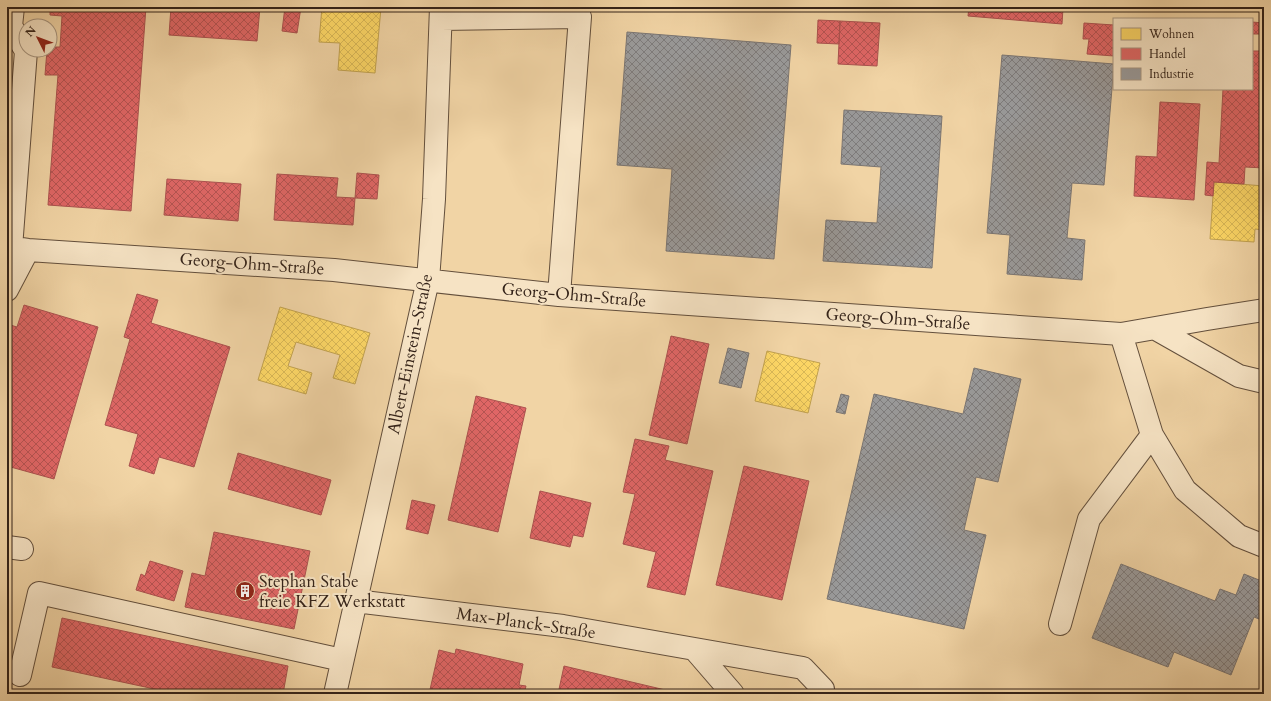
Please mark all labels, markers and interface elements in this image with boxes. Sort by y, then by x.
north arrow [18,18,58,58]
legend [1113,18,1253,90]
text: N [22,23,40,40]
text: Wohnen [1148,26,1195,42]
text: Handel [1149,46,1186,62]
text: Industrie [1149,66,1194,82]
street label: Georg-Ohm-Straße [179,247,325,281]
street label: Albert-Einstein-Straße [382,272,438,436]
street label: Georg-Ohm-Straße [501,277,647,313]
street label: Georg-Ohm-Straße [825,302,971,336]
place label: Stephan Stabe freie KFZ Werkstatt [259,570,406,613]
building icon: Stephan Stabe freie KFZ Werkstatt [234,580,256,602]
street label: Max-Planck-Straße [455,602,597,644]

